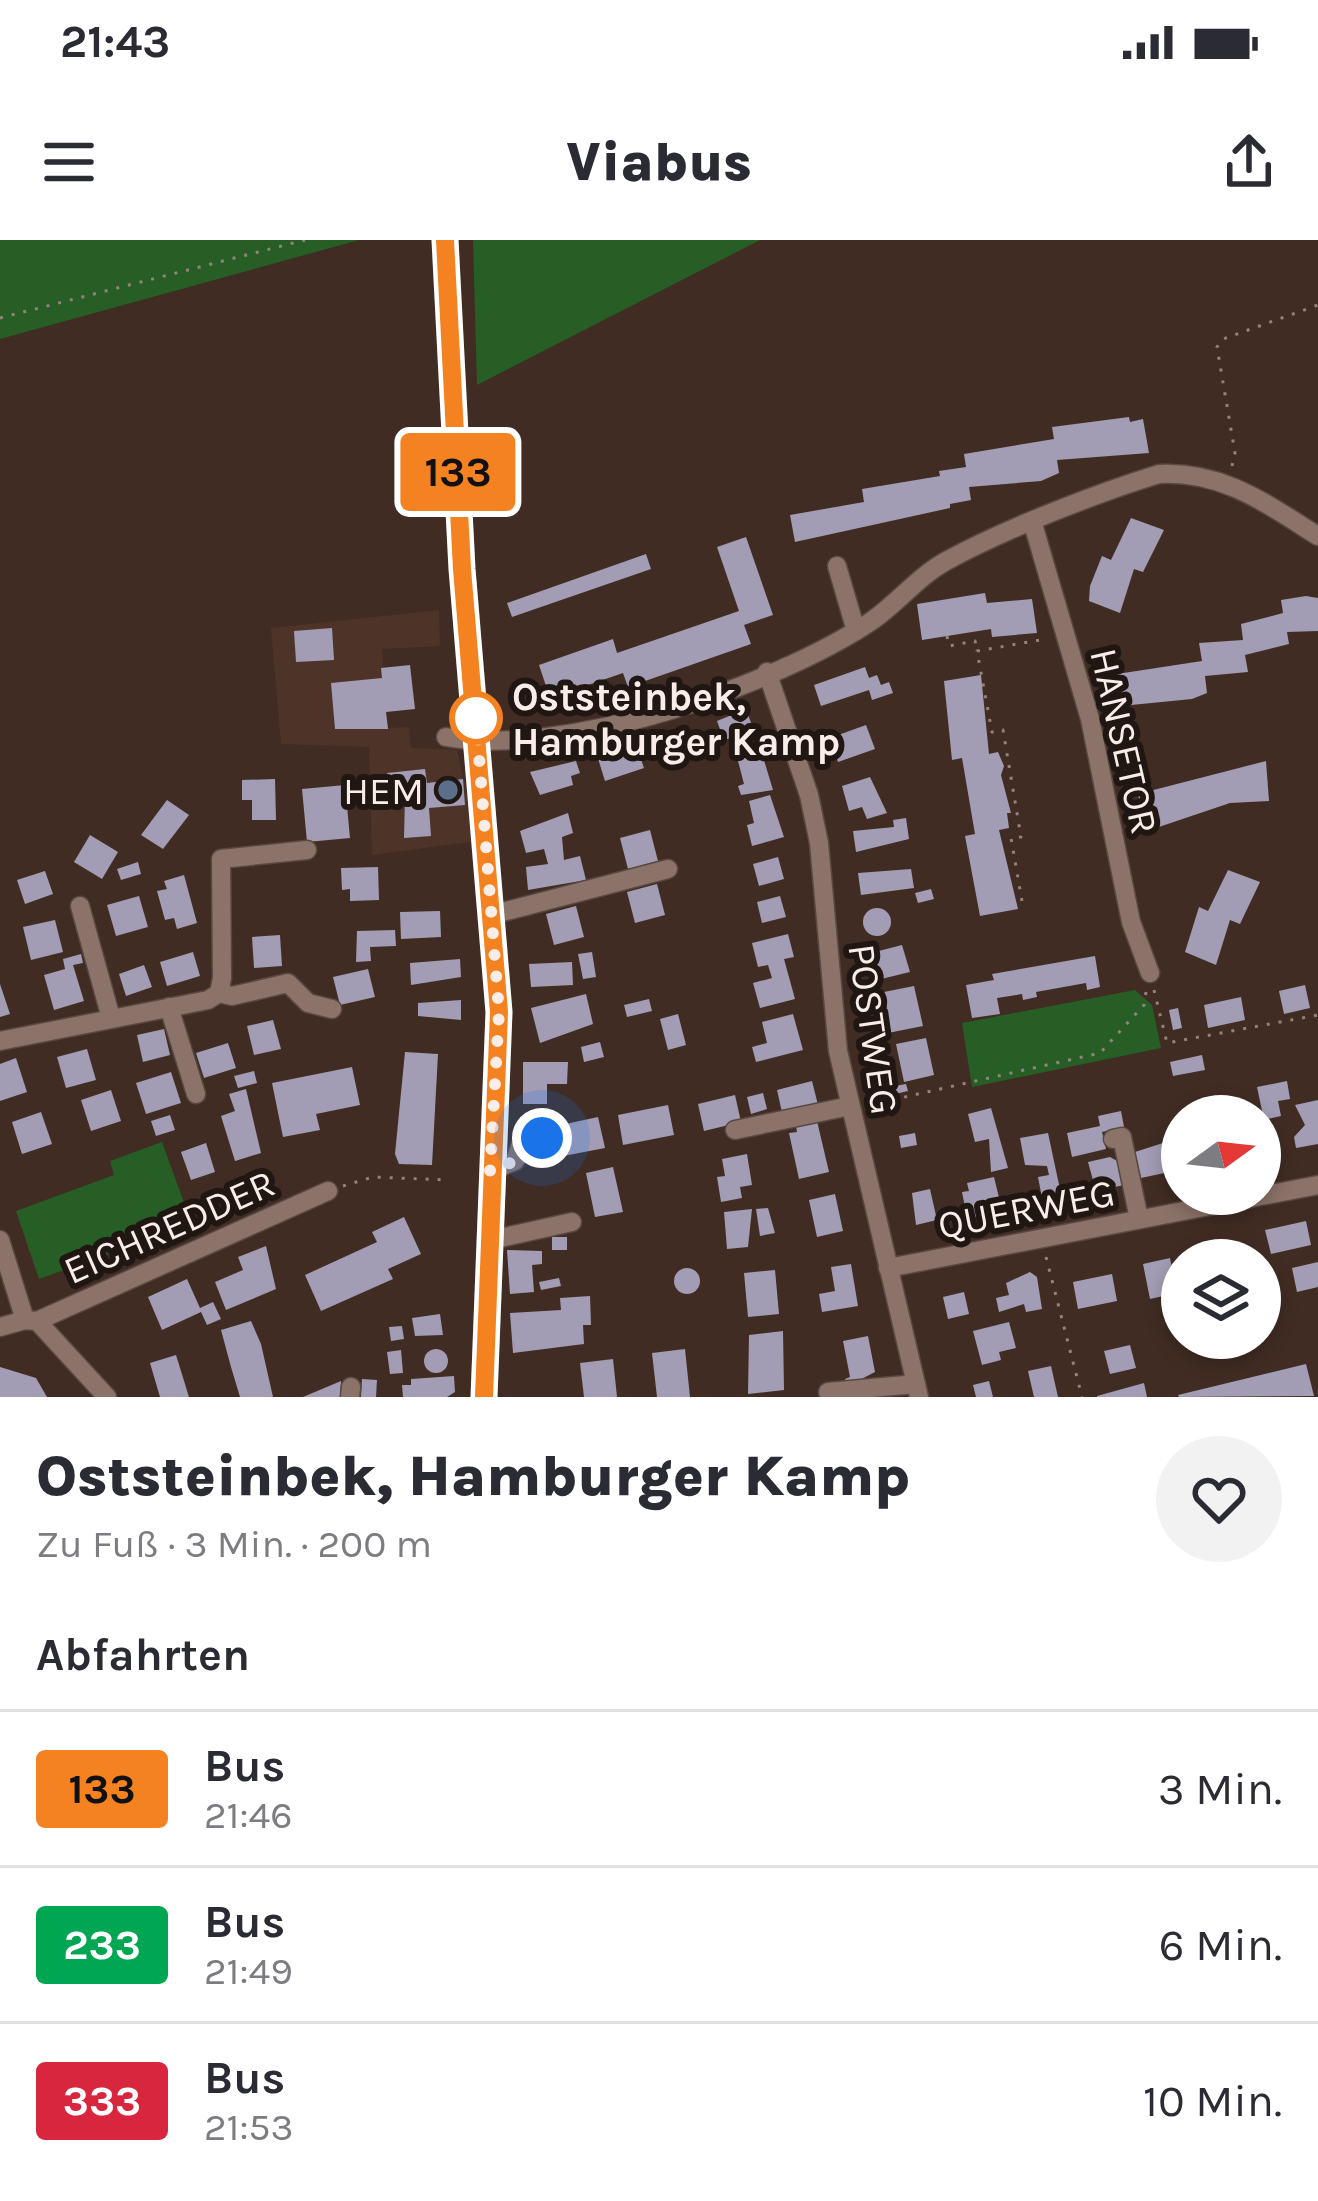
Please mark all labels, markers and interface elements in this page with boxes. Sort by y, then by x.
text: 21:43 [60,16,170,68]
icon: menu [36,129,102,195]
icon: share [1216,129,1282,195]
text: Viabus [566,130,752,194]
line badge: 133 [389,433,527,511]
text: 133 [424,447,492,497]
street label: HANSETOR [1080,644,1168,839]
place label: Oststeinbek, Hamburger Kamp [512,674,840,765]
marker: Oststeinbek, Hamburger Kamp [451,693,501,743]
place label: HEM [343,768,424,814]
marker: HEM [435,777,461,803]
street label: POSTWEG [838,941,908,1117]
north arrow [1161,1095,1281,1215]
map controls [1161,1095,1281,1359]
your location [512,1108,572,1168]
street label: EICHREDDER [57,1160,282,1294]
street label: QUERWEG [934,1169,1118,1249]
button: layers [1161,1239,1281,1359]
button: heart [1156,1436,1282,1562]
text: Oststeinbek, Hamburger Kamp [36,1443,910,1509]
text: Zu Fuß · 3 Min. · 200 m [36,1521,432,1567]
text: Abfahrten [36,1629,250,1681]
text: Bus [204,1740,285,1792]
text: 3 Min. [1158,1763,1282,1815]
text: 133 [68,1764,136,1814]
text: 21:46 [204,1792,293,1838]
text: Bus [204,1896,285,1948]
text: 6 Min. [1159,1919,1282,1971]
text: 233 [63,1920,141,1970]
text: 21:49 [204,1948,293,1994]
text: Bus [204,2052,285,2104]
text: 10 Min. [1143,2075,1282,2127]
text: 333 [63,2076,141,2126]
text: 21:53 [204,2104,294,2150]

